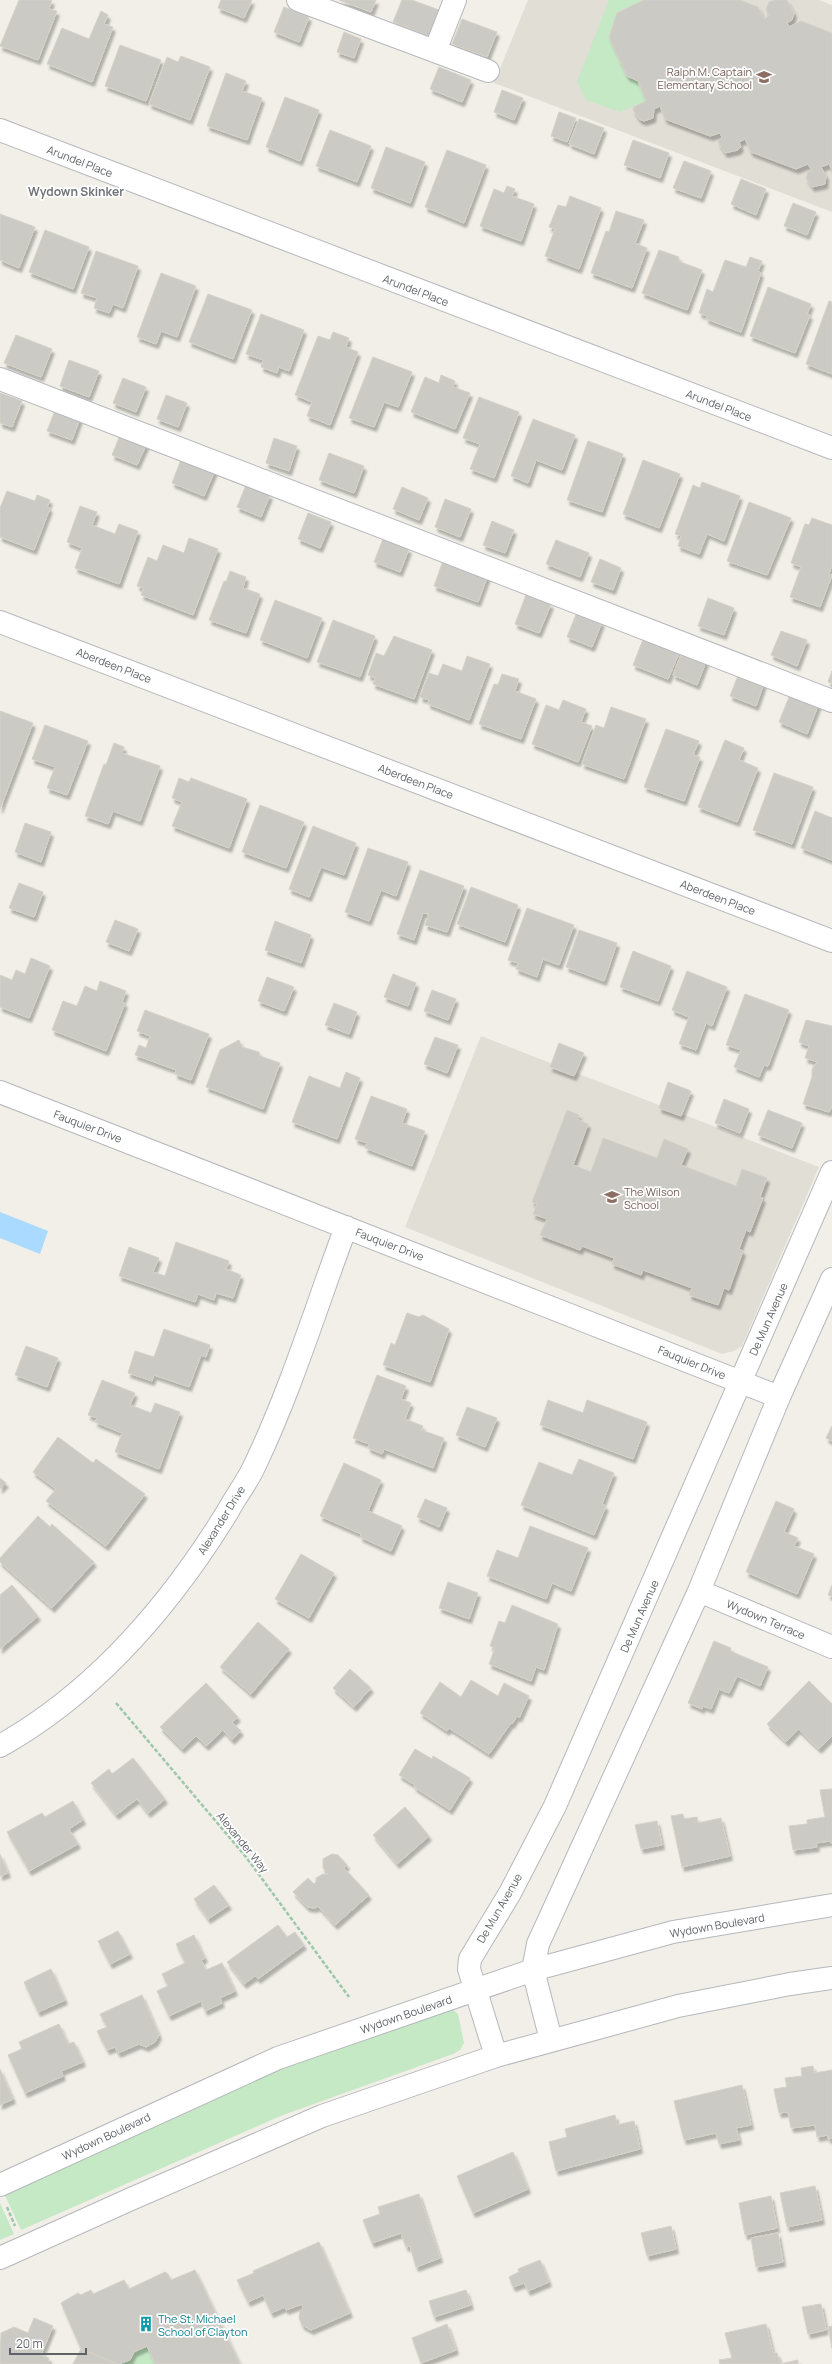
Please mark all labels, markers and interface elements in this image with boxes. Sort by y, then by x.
place label: Ralph M. Captain Elementary School [657,64,752,92]
school or university icon: Ralph M. Captain Elementary School [755,68,773,86]
street label: Arundel Place [45,142,116,181]
district label: Wydown Skinker [28,183,124,200]
street label: Arundel Place [381,271,452,310]
street label: Arundel Place [684,386,755,425]
street label: Aberdeen Place [74,644,154,686]
street label: Aberdeen Place [376,760,456,802]
street label: Aberdeen Place [678,876,758,918]
street label: Fauquier Drive [52,1106,125,1146]
place label: The Wilson School [624,1184,680,1212]
school or university icon: The Wilson School [603,1188,621,1206]
street label: Fauquier Drive [354,1224,427,1264]
street label: De Mun Avenue [745,1280,791,1358]
street label: Fauquier Drive [656,1342,729,1383]
street label: Alexander Drive [194,1482,249,1557]
street label: De Mun Avenue [616,1577,662,1655]
street label: Wydown Terrace [724,1596,808,1643]
street label: Alexander Way [214,1808,272,1876]
street label: De Mun Avenue [473,1870,525,1946]
street label: Wydown Boulevard [668,1909,766,1941]
street label: Wydown Boulevard [358,1991,454,2037]
street label: Wydown Boulevard [59,2109,153,2163]
place label: The St. Michael School of Clayton [158,2311,247,2339]
building icon: The St. Michael School of Clayton [137,2315,155,2333]
scale bar [10,2330,86,2356]
text: 20 m [16,2335,43,2352]

